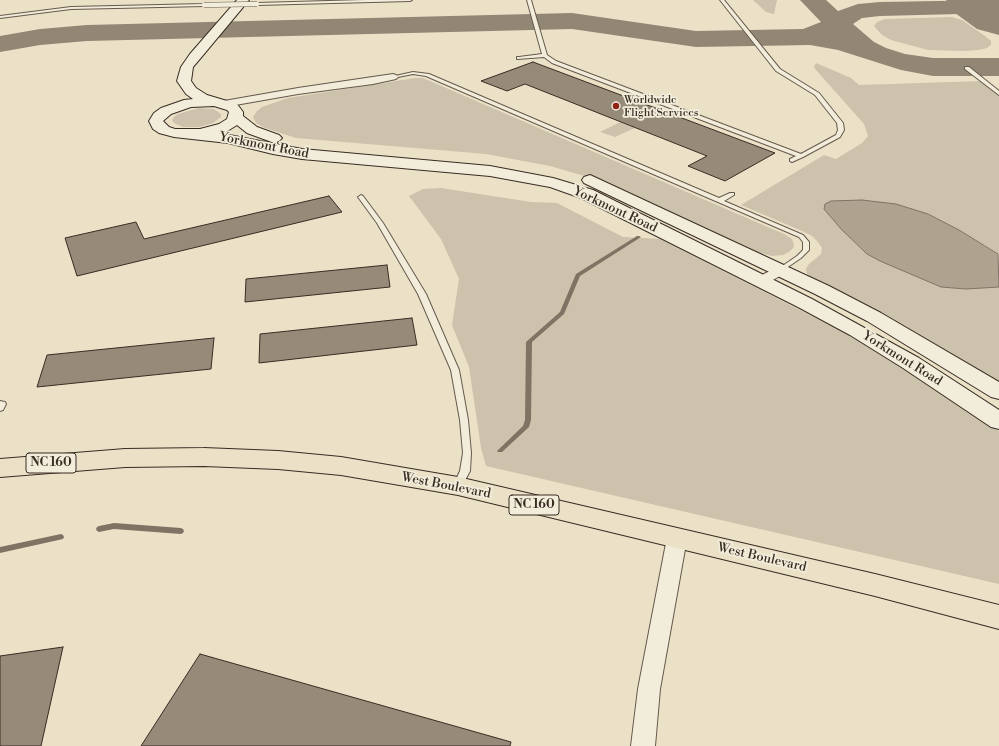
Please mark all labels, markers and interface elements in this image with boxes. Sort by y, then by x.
place label: Worldwide Flight Services [624,93,699,119]
marker: Worldwide Flight Services [611,101,621,111]
street label: Yorkmont Road [218,130,310,162]
street label: Yorkmont Road [570,184,660,236]
street label: Yorkmont Road [859,328,945,390]
road number: NC 160 [26,453,76,473]
street label: West Boulevard [400,470,492,502]
road number: NC 160 [509,495,559,515]
street label: West Boulevard [716,540,808,576]

